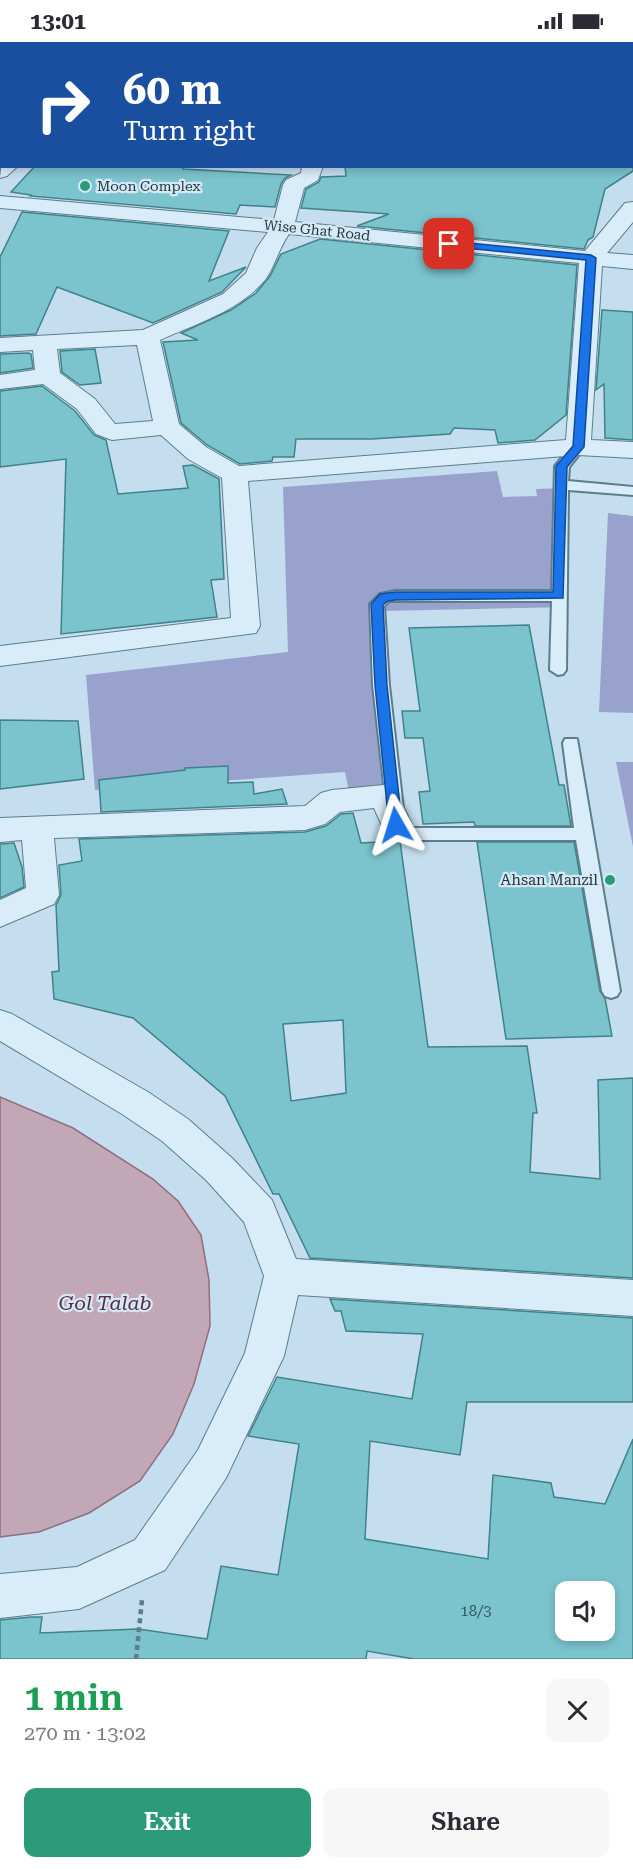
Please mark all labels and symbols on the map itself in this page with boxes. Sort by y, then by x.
place label: Moon Complex [97,178,201,194]
marker: Moon Complex [78,179,92,193]
street label: Wise Ghat Road [263,216,371,244]
pin [423,218,474,269]
position arrow [364,793,428,857]
place label: Ahsan Manzil [501,871,598,889]
marker: Ahsan Manzil [603,873,617,887]
water label: Gol Talab [59,1291,151,1315]
house number: 18/3 [460,1602,492,1620]

